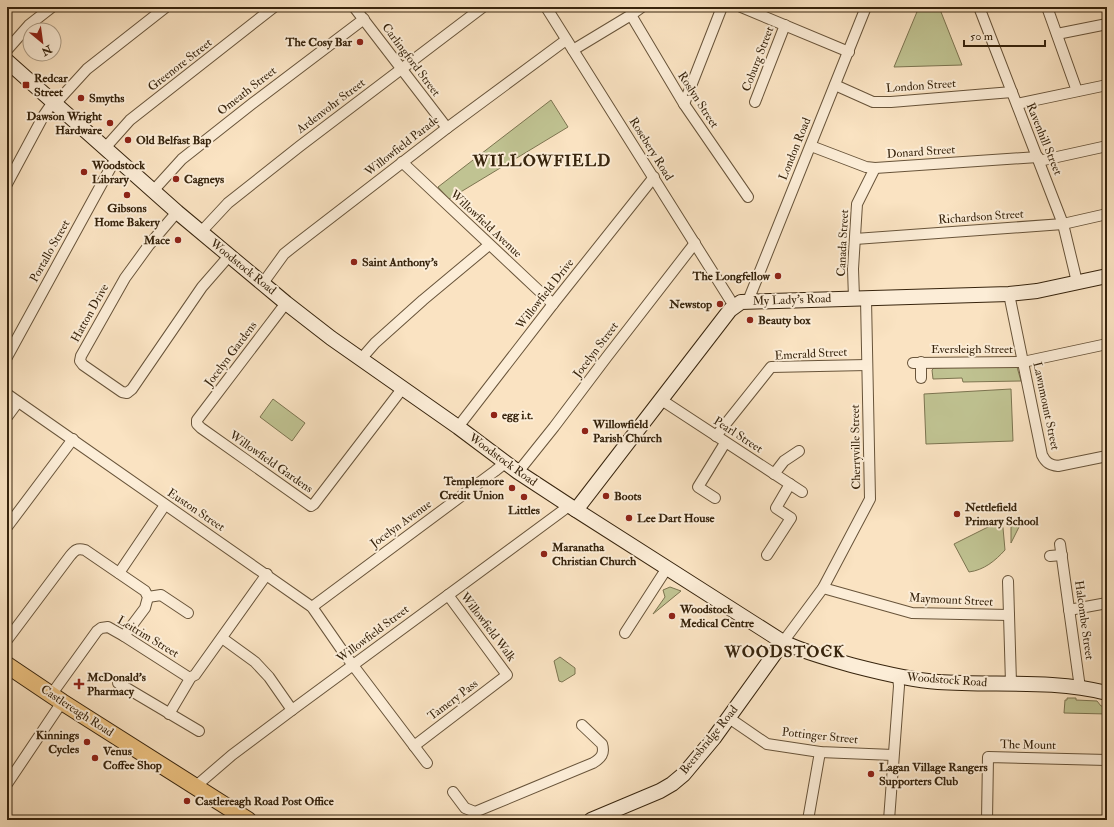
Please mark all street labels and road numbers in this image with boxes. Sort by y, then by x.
street label: Carlingford Street [379,20,443,100]
street label: Coburg Street [739,24,777,94]
street label: Greenore Street [145,35,215,95]
street label: Omeath Street [215,63,280,119]
street label: Roslyn Street [674,69,722,131]
street label: Ardenvohr Street [293,75,368,137]
street label: London Street [886,76,957,96]
street label: Ravenhill Street [1023,101,1065,177]
street label: Willowfield Parade [361,112,442,180]
street label: Rosebery Road [626,115,676,183]
street label: London Road [776,115,814,182]
street label: Donard Street [886,142,956,162]
street label: Willowfield Avenue [446,186,525,261]
street label: Richardson Street [938,207,1024,227]
street label: Canada Street [834,209,852,277]
street label: Portallo Street [27,217,73,285]
street label: Woodstock Road [206,235,279,298]
street label: Willowfield Drive [512,256,577,333]
street label: Hatton Drive [68,281,112,345]
street label: My Lady's Road [752,291,832,309]
street label: Jocelyn Gardens [201,318,260,390]
street label: Jocelyn Street [569,319,622,382]
street label: Eversleigh Street [931,342,1013,357]
street label: Emerald Street [774,345,848,363]
street label: Lawnmount Street [1029,361,1063,452]
street label: Cherryville Street [848,404,864,490]
street label: Pearl Street [711,414,765,456]
street label: Willowfield Gardens [226,427,316,496]
street label: Woodstock Road [465,430,540,490]
street label: Euston Street [164,485,228,535]
street label: Jocelyn Avenue [367,497,435,552]
street label: Halcombe Street [1071,579,1097,661]
street label: Willowfield Walk [457,589,519,665]
street label: Maymount Street [908,590,994,610]
street label: Willowfield Street [333,602,412,667]
street label: Leitrim Street [115,613,182,661]
street label: Woodstock Road [905,670,988,690]
street label: Tamery Pass [425,676,481,724]
street label: Castlereagh Road [38,682,116,740]
street label: Beersbridge Road [677,702,741,778]
street label: Pottinger Street [781,725,859,747]
street label: The Mount [1000,737,1056,753]

